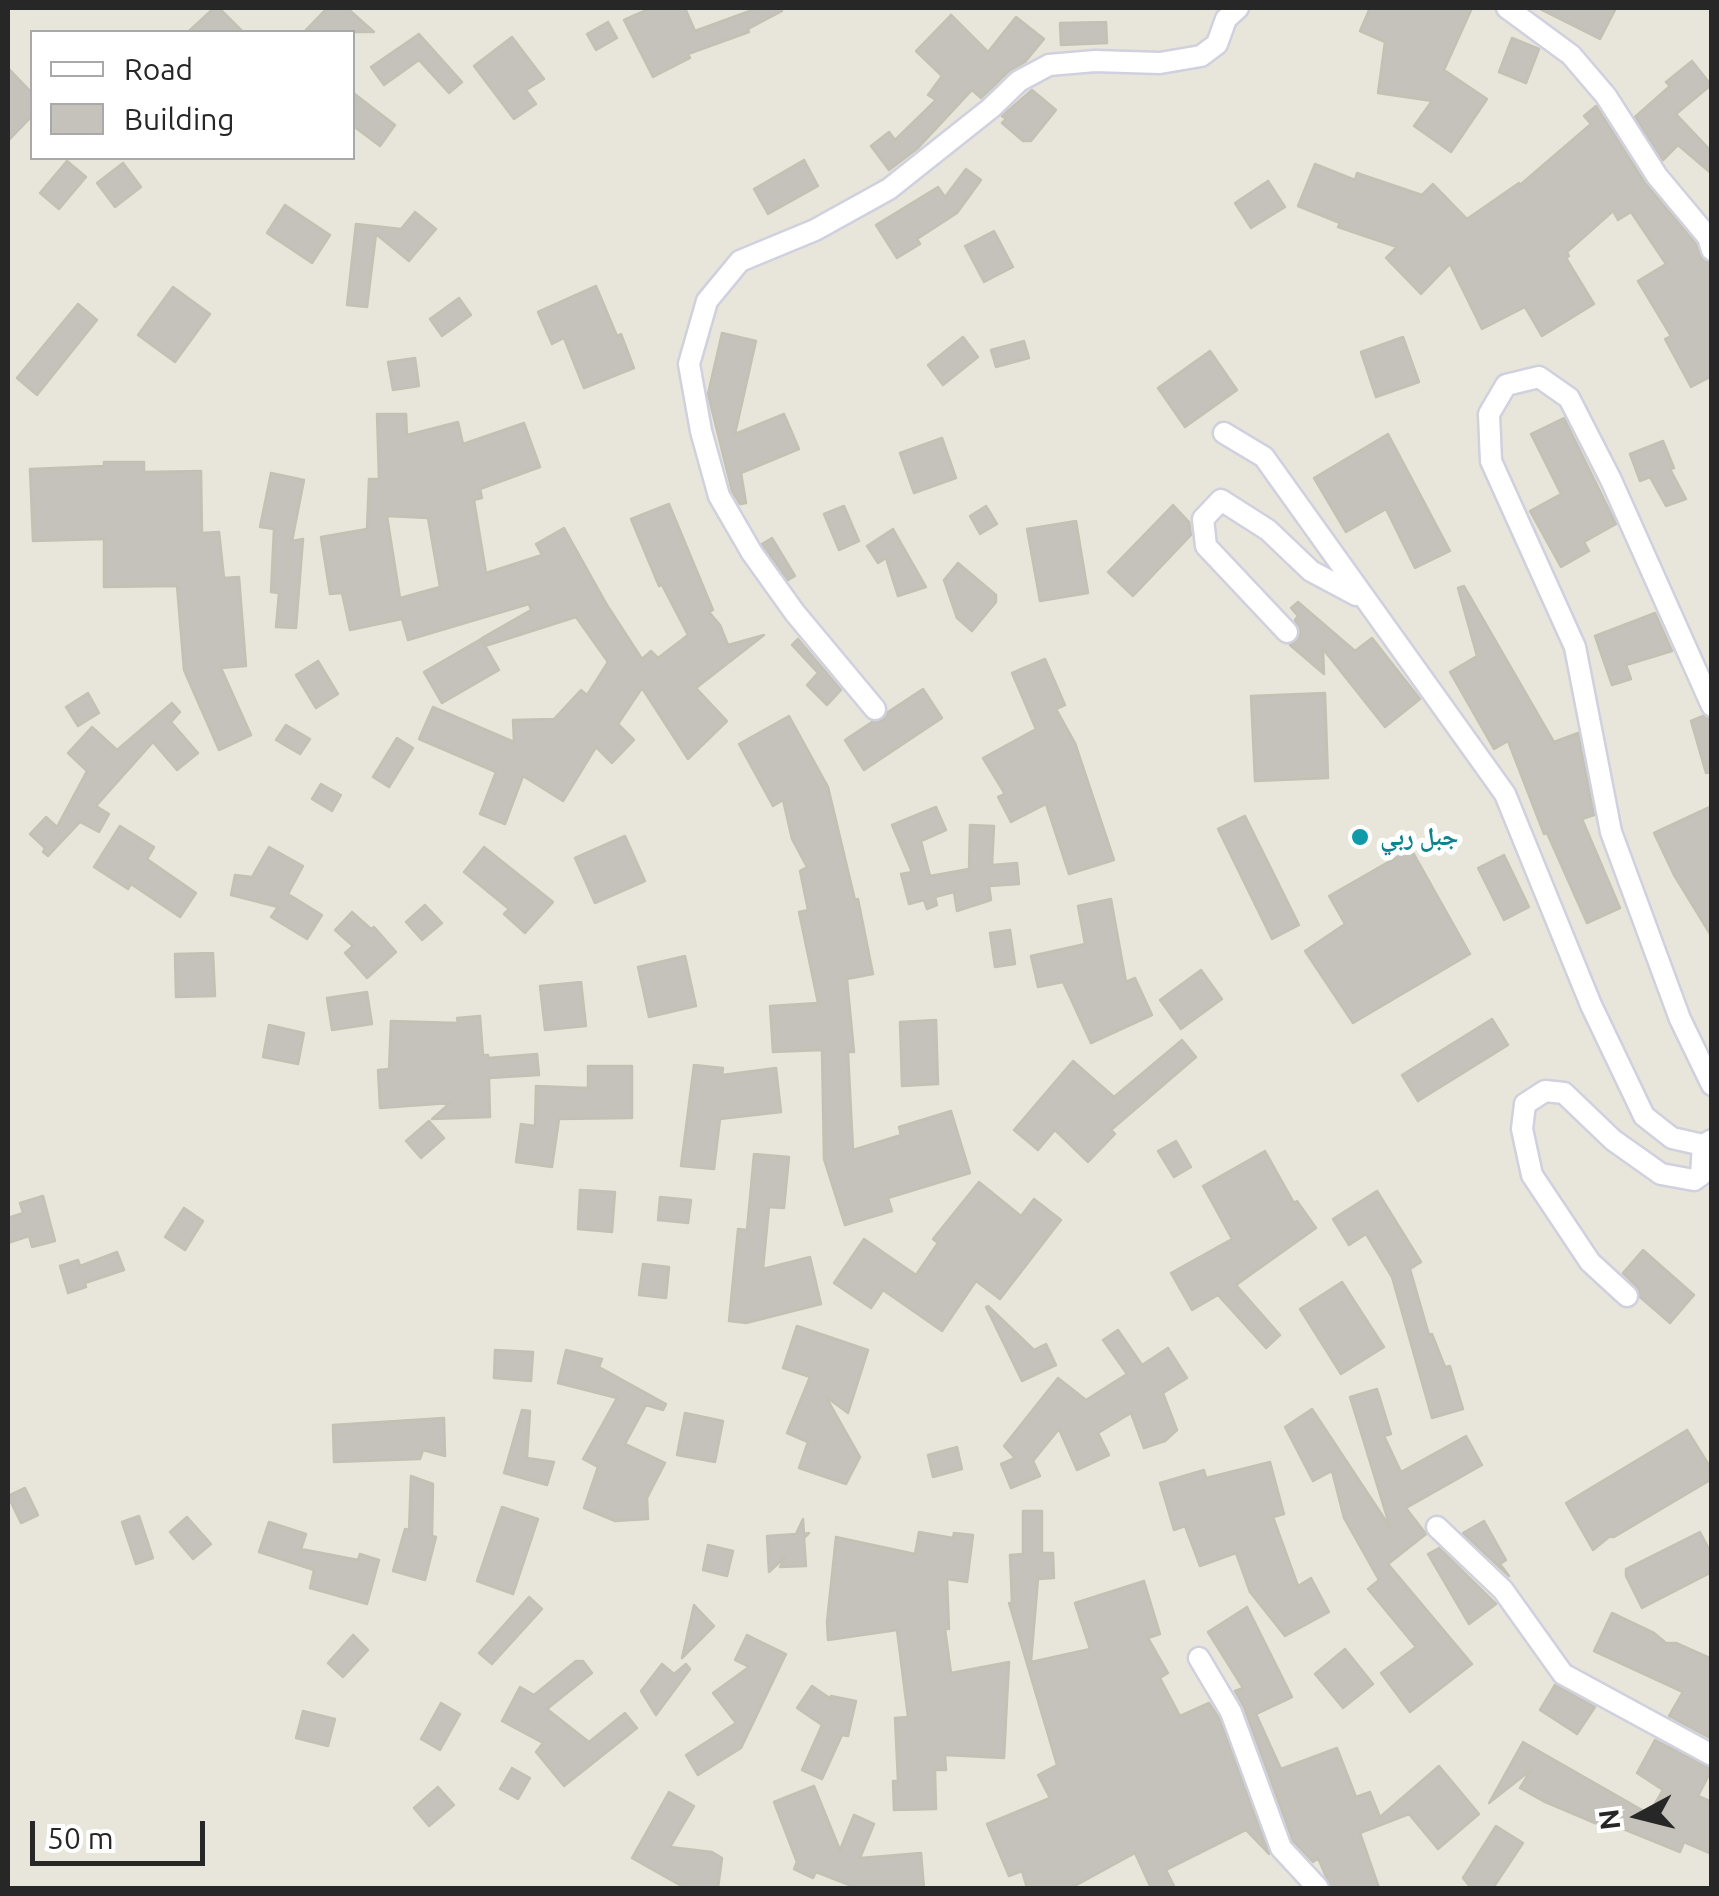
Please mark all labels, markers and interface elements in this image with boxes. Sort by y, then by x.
legend [30,30,355,160]
text: Road [124,52,193,86]
text: Building [124,102,235,136]
place label: جبل ربي [1380,822,1458,852]
marker: جبل ربي [1349,826,1371,848]
north arrow [1589,1766,1689,1866]
scale bar [35,1801,210,1863]
text: N [1592,1807,1625,1832]
text: 50 m [47,1821,114,1855]

